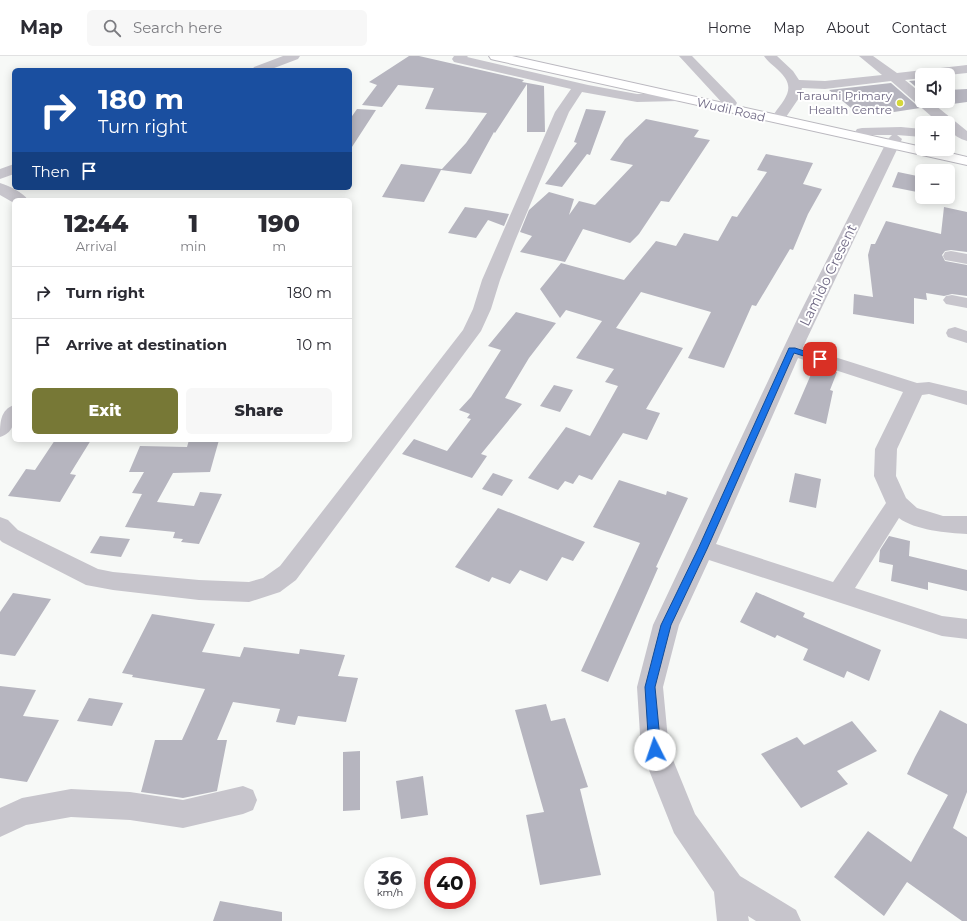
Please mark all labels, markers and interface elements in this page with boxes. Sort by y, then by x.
search box [87,10,367,46]
text: Map [20,16,63,39]
icon: search [101,17,123,39]
text: Search here [133,18,222,37]
text: Home [708,19,751,37]
text: Map [773,19,804,37]
text: About [826,19,870,37]
text: Contact [892,19,947,37]
map controls [915,68,955,204]
button: sound [915,68,955,108]
text: 180 m [98,82,184,116]
icon: right [32,84,84,136]
place label: Tarauni Primary Health Centre [797,88,892,117]
street label: Wudil Road [695,94,767,125]
marker: Tarauni Primary Health Centre [895,98,905,108]
text: Turn right [98,116,188,138]
button: + [915,116,955,156]
icon: arrive [78,160,100,182]
text: Then [32,162,70,181]
button: − [915,164,955,204]
text: 12:44 [64,209,128,238]
text: 1 [188,209,198,238]
text: 190 [258,209,300,238]
street label: Lamido Cresent [796,221,861,329]
text: Arrival [76,238,117,254]
text: min [180,238,206,254]
text: m [272,238,286,254]
icon: right [32,282,54,304]
text: Turn right [66,283,145,302]
text: 180 m [287,283,332,302]
icon: arrive [32,334,54,356]
text: Arrive at destination [66,335,227,354]
text: 10 m [297,335,332,354]
pin [803,342,837,376]
icon: arrive [809,348,831,370]
button: Exit [32,388,178,434]
button: Share [186,388,332,434]
position arrow [634,729,676,771]
speed limit sign: 40 [424,857,476,909]
text: 36 [378,866,402,890]
text: km/h [377,886,403,899]

